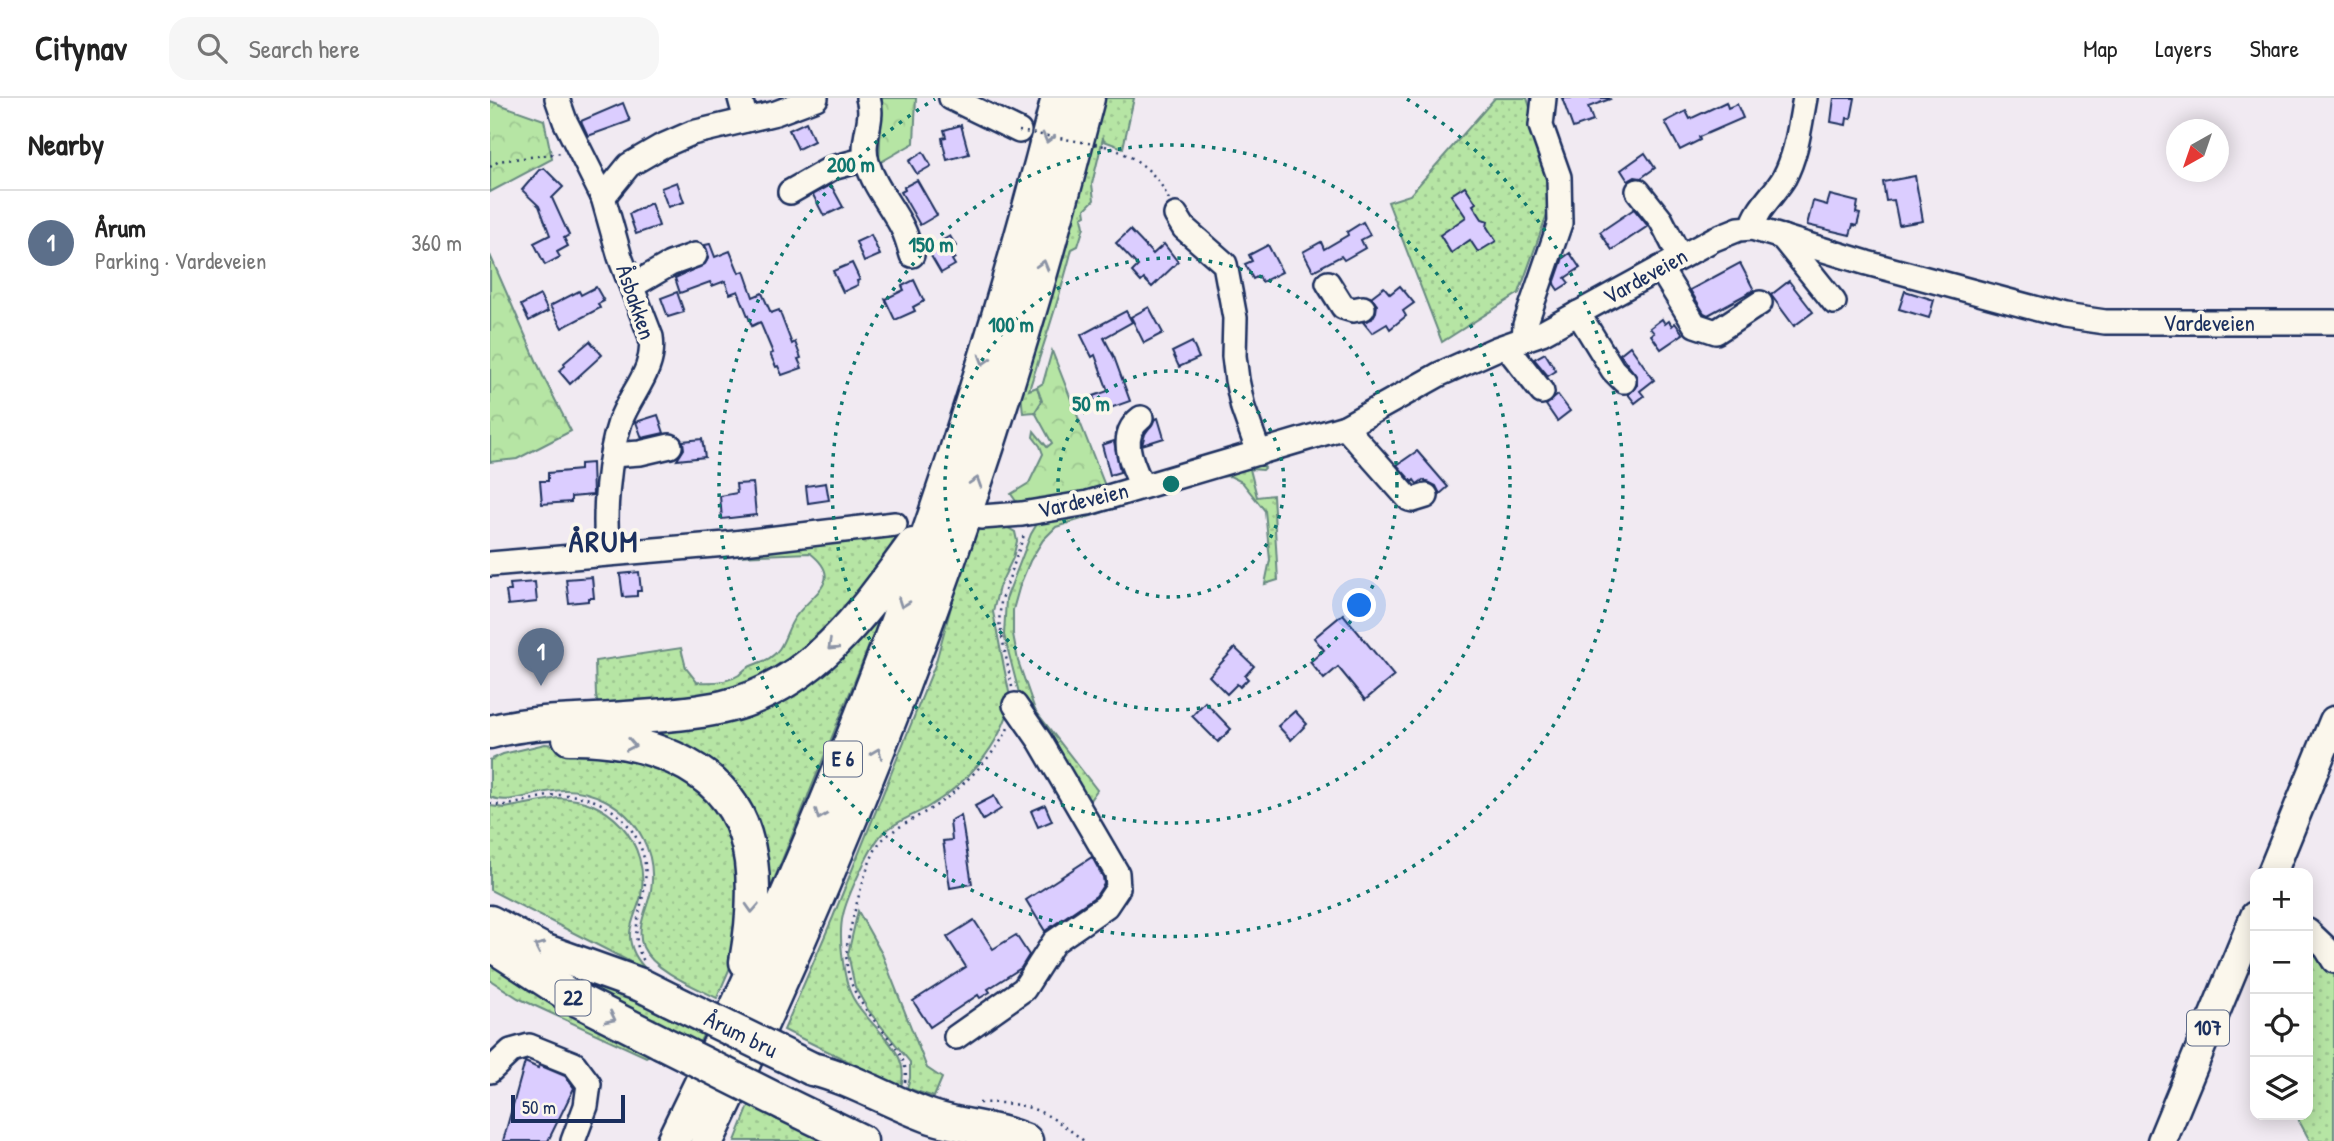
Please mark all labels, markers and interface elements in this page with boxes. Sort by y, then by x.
search box [169,17,659,80]
text: Citynav [35,26,127,70]
icon: search [193,29,231,67]
text: Search here [249,31,360,66]
text: Map [2083,32,2117,64]
text: Layers [2155,32,2212,64]
text: Share [2250,32,2299,64]
north arrow [2166,119,2229,182]
text: Nearby [28,124,104,164]
one-way arrow [1042,131,1056,143]
text: 200 m [827,150,875,179]
text: Årum [95,210,146,245]
text: 1 [47,227,55,258]
text: 360 m [411,227,462,258]
text: 150 m [908,230,954,259]
street label: Vardeveien [1597,240,1692,311]
text: Parking · Vardeveien [95,245,266,276]
one-way arrow [1035,259,1050,271]
street label: Åsbakken [609,260,664,343]
street label: Vardeveien [2163,307,2255,338]
text: 100 m [988,310,1034,339]
one-way arrow [978,353,992,366]
text: 50 m [1072,389,1110,418]
centre of rings [1159,472,1183,496]
street label: Vardeveien [1035,474,1131,525]
one-way arrow [968,476,982,488]
district label: ÅRUM [569,521,639,561]
your location [1342,588,1376,622]
one-way arrow [897,596,911,608]
pin: 1 [518,628,564,686]
one-way arrow [827,638,840,650]
one-way arrow [625,736,637,751]
road number: E 6 [824,742,862,776]
one-way arrow [869,747,883,760]
one-way arrow [815,808,829,820]
map controls [2250,868,2313,1120]
button: + [2250,868,2313,931]
one-way arrow [744,903,759,914]
button: − [2250,931,2313,994]
one-way arrow [534,942,546,956]
road number: 22 [556,981,590,1016]
button: locate [2250,994,2313,1057]
street label: Årum bru [699,1003,783,1065]
one-way arrow [604,1009,616,1023]
road number: 107 [2187,1010,2229,1046]
button: layers [2250,1057,2313,1120]
scale bar [511,1092,625,1124]
text: 50 m [522,1094,556,1120]

